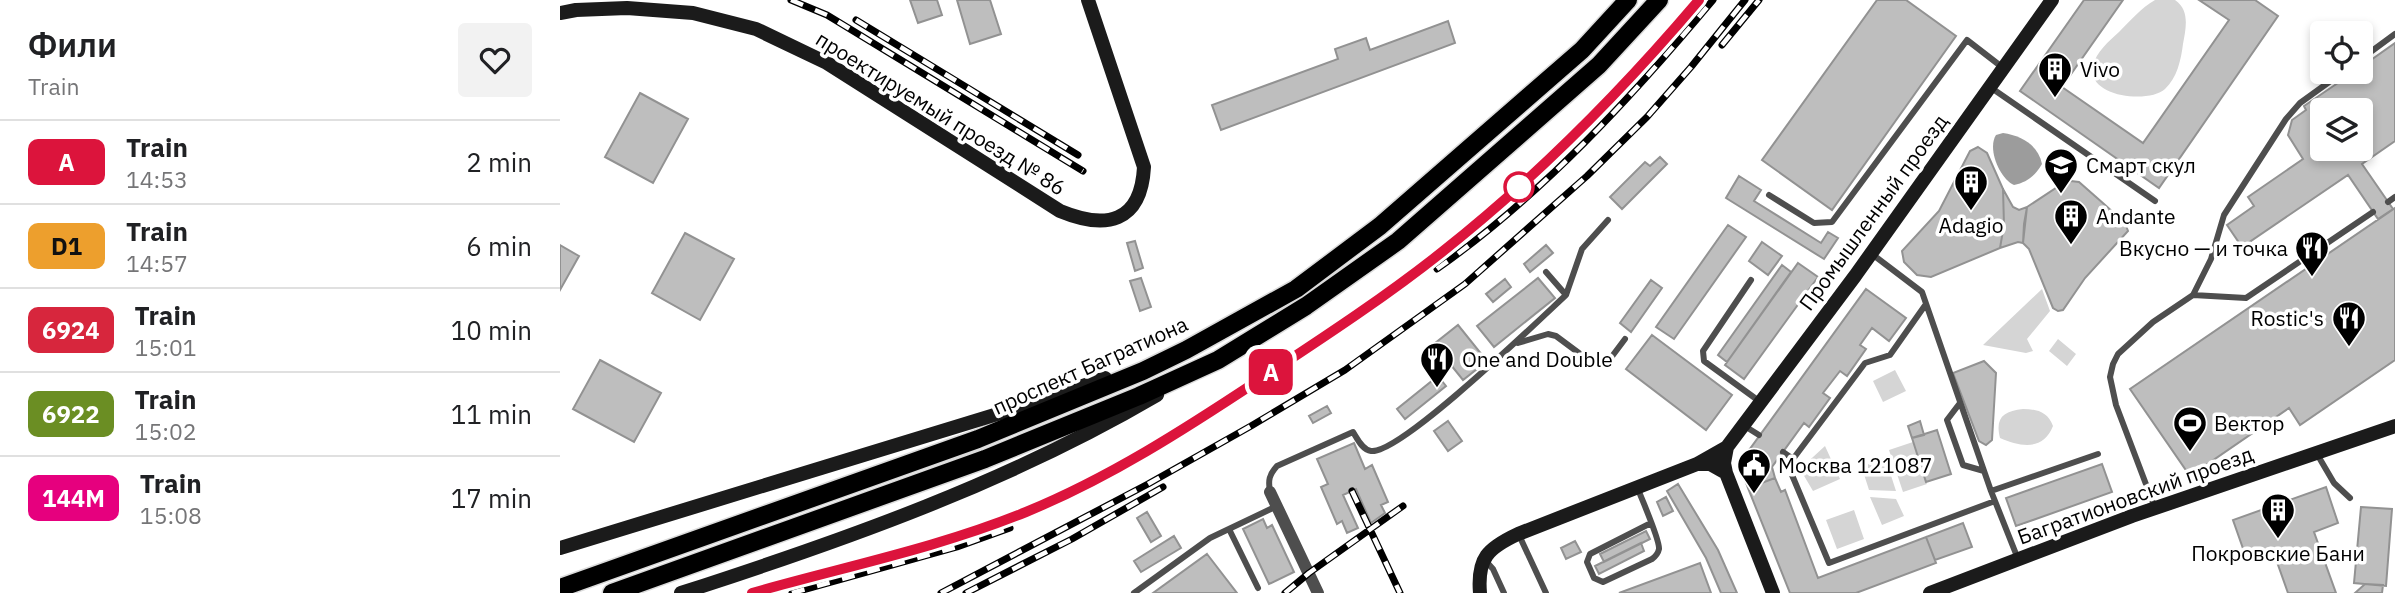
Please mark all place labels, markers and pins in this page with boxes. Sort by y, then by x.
building icon: Vivo [2036,50,2074,99]
place label: Vivo [2080,55,2120,83]
school or university icon: Смарт скул [2042,146,2080,195]
place label: Смарт скул [2086,151,2196,179]
building icon: Adagio [1952,163,1990,212]
unlabelled marker [1504,172,1534,202]
building icon: Andante [2052,197,2090,246]
place label: Andante [2096,202,2176,230]
place label: Adagio [1939,211,2003,239]
restaurant icon: Вкусно — и точка [2293,229,2331,278]
place label: Вкусно — и точка [2119,234,2288,262]
restaurant icon: Rostic's [2330,299,2368,348]
place label: Rostic's [2251,304,2324,332]
restaurant icon: One and Double [1418,340,1456,389]
place label: One and Double [1462,345,1613,373]
sports icon: Вектор [2171,404,2209,453]
place label: Вектор [2214,409,2284,437]
public building icon: Москва 121087 [1735,446,1773,495]
place label: Москва 121087 [1778,451,1932,479]
building icon: Покровские Бани [2259,491,2297,540]
place label: Покровские Бани [2191,539,2365,567]

